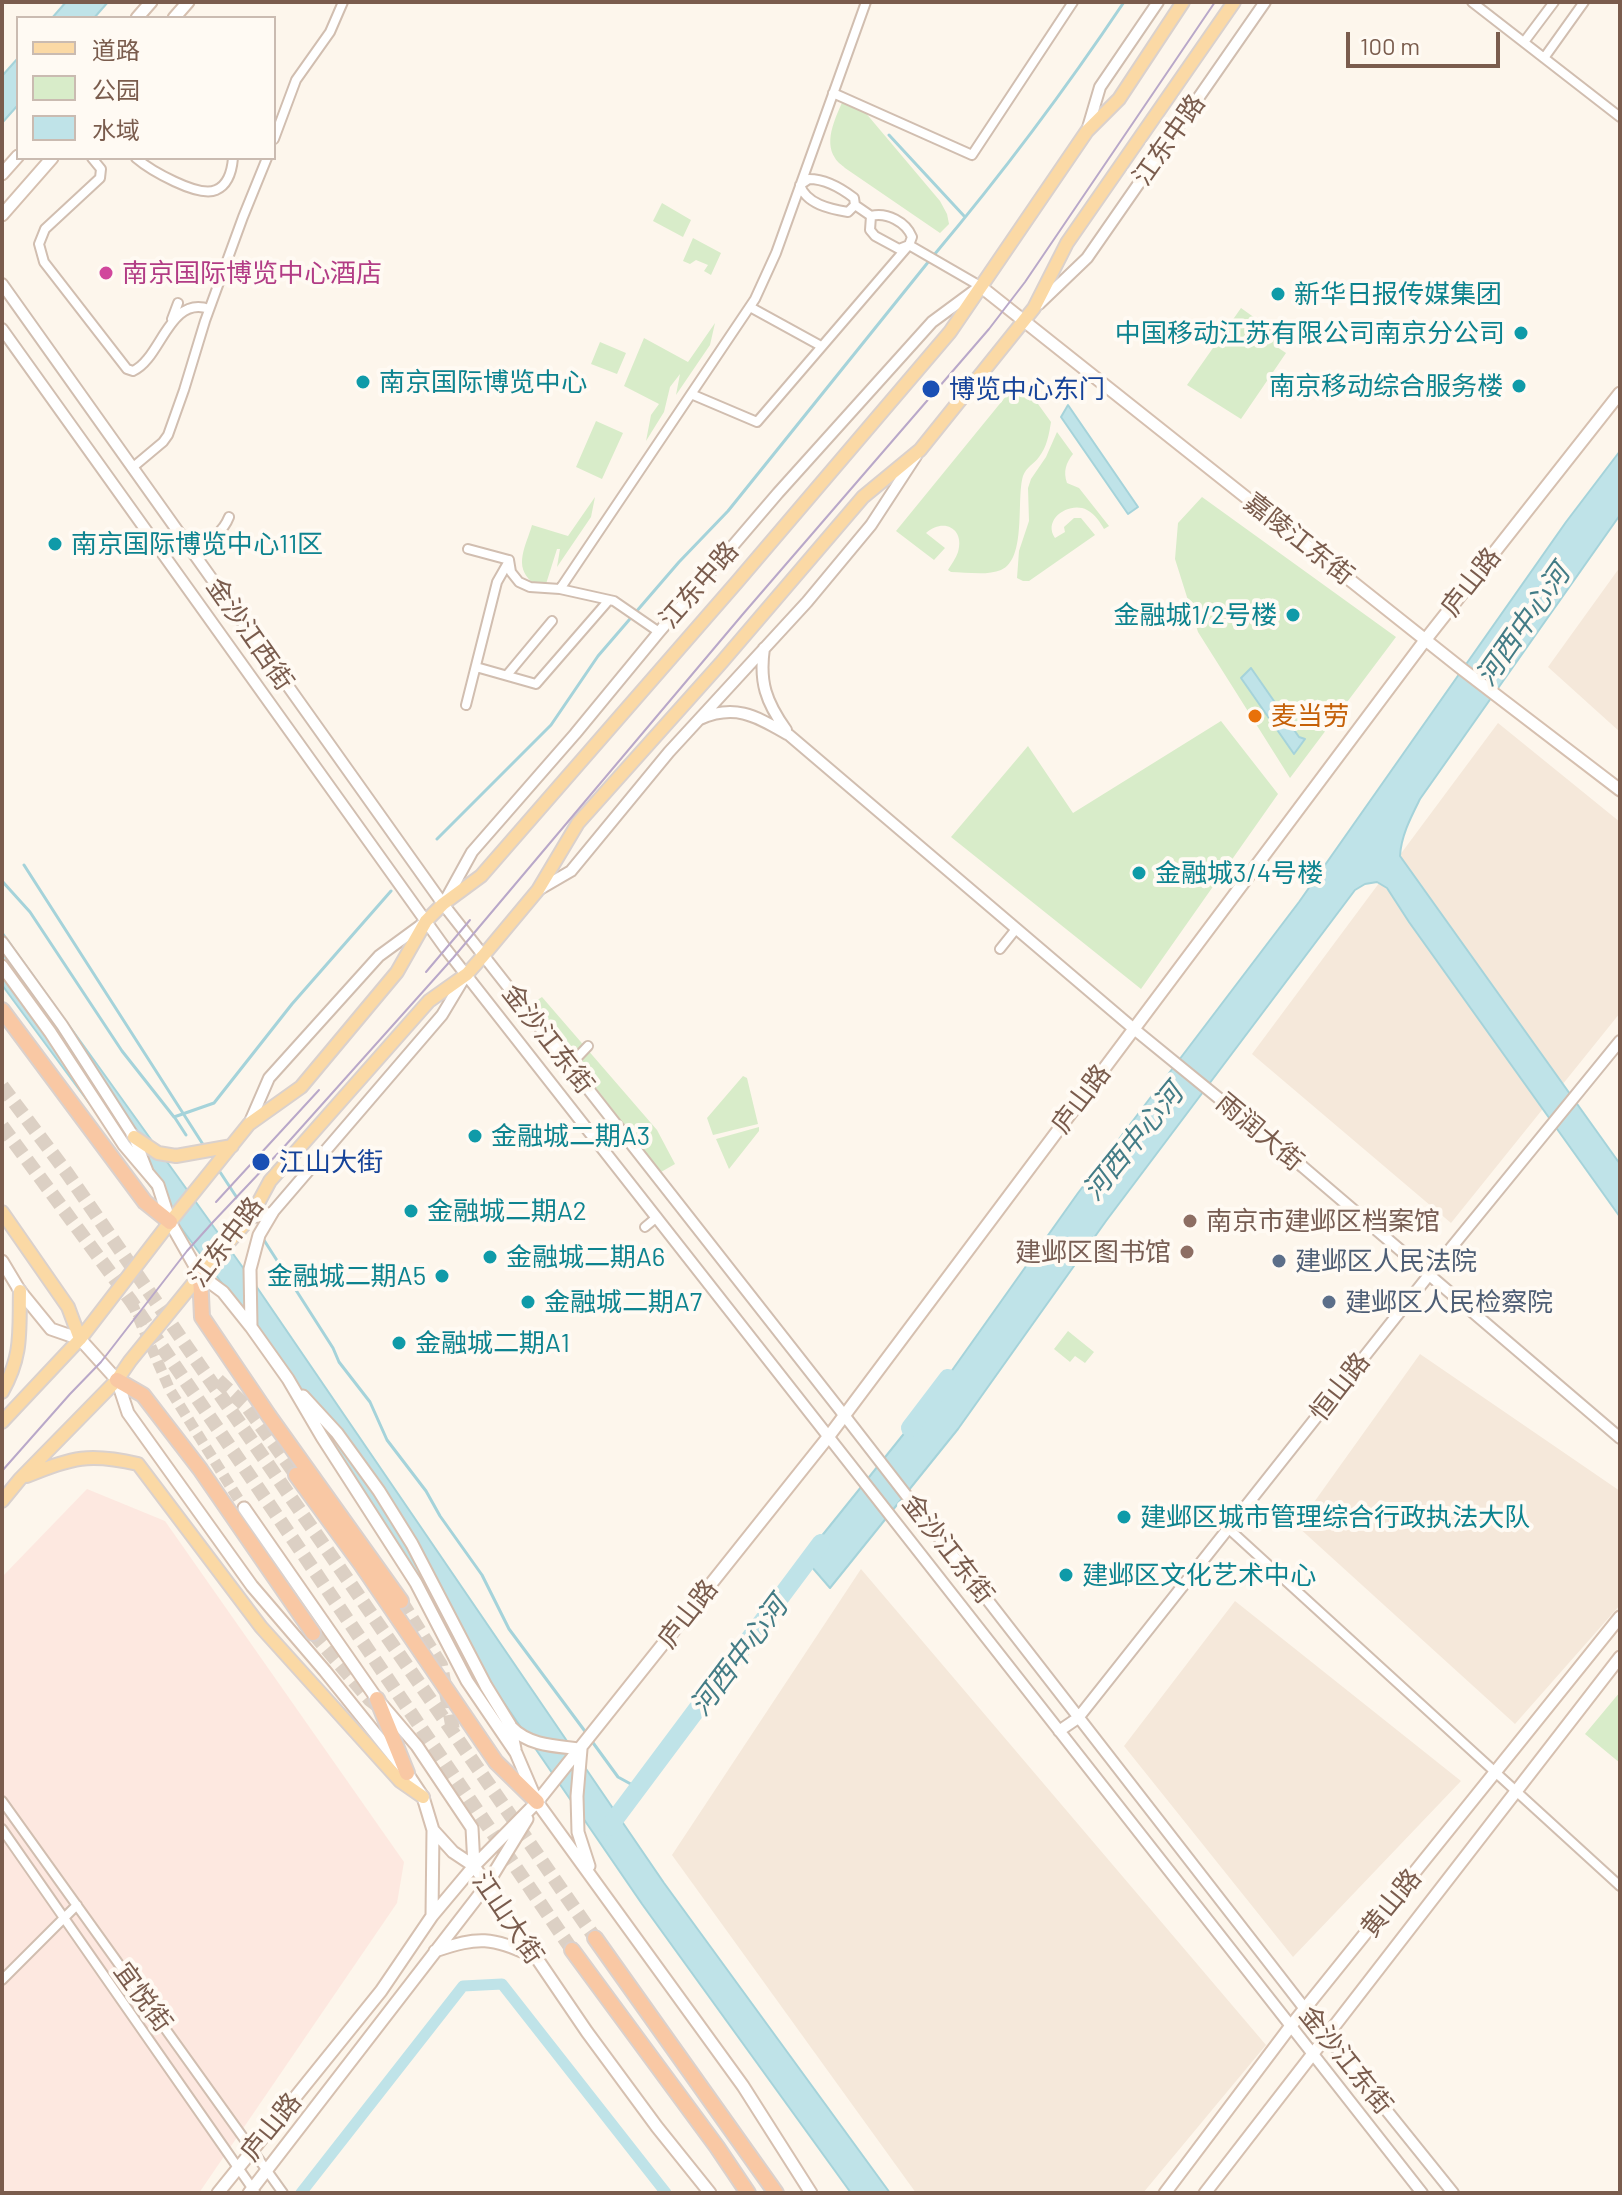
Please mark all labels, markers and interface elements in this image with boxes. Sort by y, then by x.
legend [16,16,276,160]
scale bar [1350,16,1504,66]
text: 100 m [1360,31,1420,60]
text: 道路 [92,35,140,64]
text: 公园 [92,75,140,104]
street label: 江东中路 [1126,88,1212,192]
text: 水域 [92,115,140,144]
place label: 南京国际博览中心酒店 [122,257,382,289]
marker: 南京国际博览中心酒店 [97,264,115,282]
place label: 新华日报传媒集团 [1294,278,1502,310]
marker: 新华日报传媒集团 [1269,285,1287,303]
place label: 中国移动江苏有限公司南京分公司 [1115,317,1505,349]
marker: 中国移动江苏有限公司南京分公司 [1512,324,1530,342]
place label: 南京国际博览中心 [379,366,587,398]
place label: 南京移动综合服务楼 [1269,370,1503,402]
marker: 南京国际博览中心 [354,373,372,391]
place label: 博览中心东门 [949,373,1105,405]
marker: 南京移动综合服务楼 [1510,377,1528,395]
marker: 博览中心东门 [920,378,942,400]
street label: 嘉陵江东街 [1238,487,1360,591]
place label: 南京国际博览中心11区 [71,528,323,560]
marker: 南京国际博览中心11区 [46,535,64,553]
street label: 江东中路 [653,536,745,634]
street label: 庐山路 [1435,542,1507,622]
water label: 河西中心河 [1469,558,1577,692]
street label: 金沙江西街 [200,572,300,696]
place label: 金融城1/2号楼 [1114,599,1277,631]
marker: 金融城1/2号楼 [1284,606,1302,624]
place label: 麦当劳 [1271,700,1349,732]
marker: 麦当劳 [1246,707,1264,725]
place label: 金融城3/4号楼 [1155,857,1323,889]
marker: 金融城3/4号楼 [1130,864,1148,882]
street label: 金沙江东街 [496,978,600,1100]
street label: 庐山路 [1045,1058,1117,1140]
water label: 河西中心河 [1076,1077,1190,1207]
street label: 雨润大街 [1210,1087,1310,1177]
place label: 金融城二期A3 [491,1120,650,1152]
marker: 金融城二期A3 [466,1127,484,1145]
place label: 江山大街 [279,1146,383,1178]
marker: 江山大街 [250,1151,272,1173]
street label: 江东中路 [182,1191,270,1293]
place label: 金融城二期A2 [427,1195,587,1227]
marker: 金融城二期A2 [402,1202,420,1220]
place label: 南京市建邺区档案馆 [1206,1205,1440,1237]
marker: 南京市建邺区档案馆 [1181,1212,1199,1230]
place label: 建邺区图书馆 [1015,1236,1171,1268]
place label: 金融城二期A6 [506,1241,665,1273]
marker: 建邺区图书馆 [1178,1243,1196,1261]
place label: 建邺区人民法院 [1295,1245,1477,1277]
marker: 金融城二期A6 [481,1248,499,1266]
marker: 建邺区人民法院 [1270,1252,1288,1270]
place label: 金融城二期A5 [267,1260,426,1292]
marker: 金融城二期A5 [433,1267,451,1285]
place label: 金融城二期A7 [544,1286,702,1318]
place label: 建邺区人民检察院 [1345,1286,1553,1318]
marker: 金融城二期A7 [519,1293,537,1311]
marker: 建邺区人民检察院 [1320,1293,1338,1311]
place label: 金融城二期A1 [415,1327,570,1359]
marker: 金融城二期A1 [390,1334,408,1352]
street label: 恒山路 [1304,1347,1376,1427]
street label: 金沙江东街 [896,1488,1000,1610]
place label: 建邺区城市管理综合行政执法大队 [1140,1501,1530,1533]
marker: 建邺区城市管理综合行政执法大队 [1115,1508,1133,1526]
place label: 建邺区文化艺术中心 [1082,1559,1316,1591]
marker: 建邺区文化艺术中心 [1057,1566,1075,1584]
street label: 庐山路 [652,1574,724,1654]
water label: 河西中心河 [683,1590,795,1722]
street label: 黄山路 [1354,1863,1428,1943]
street label: 江山大街 [466,1866,550,1970]
street label: 宜悦街 [107,1956,179,2038]
street label: 金沙江东街 [1293,2000,1399,2120]
street label: 庐山路 [234,2087,308,2167]

